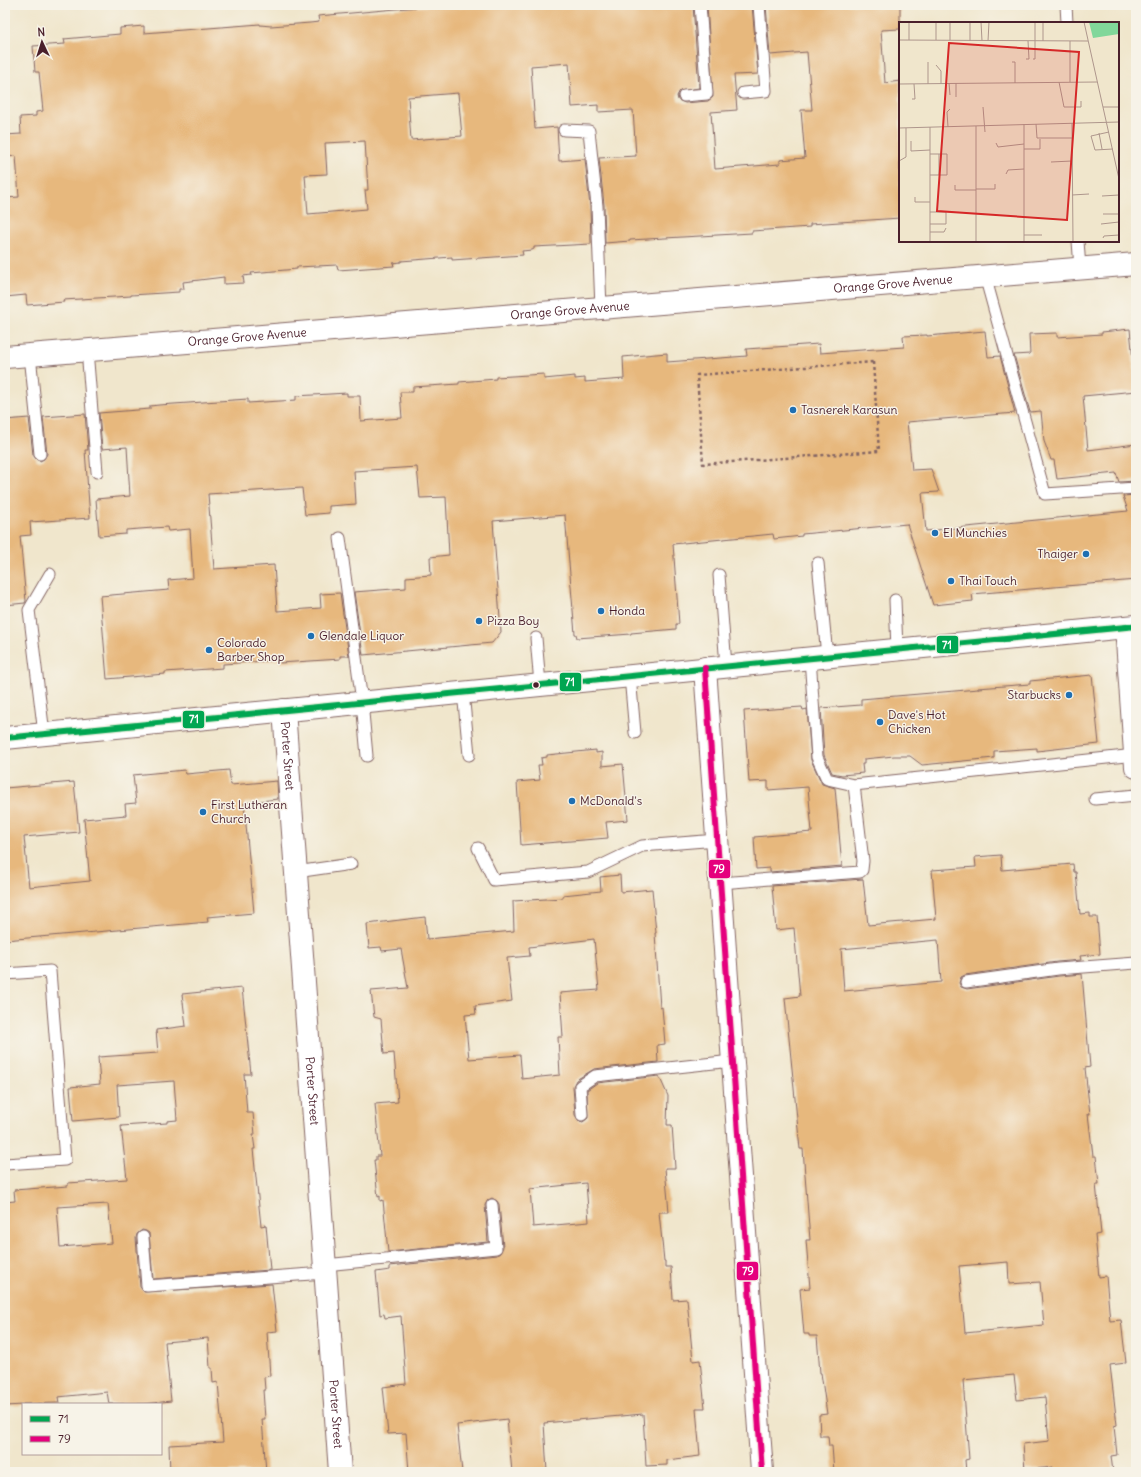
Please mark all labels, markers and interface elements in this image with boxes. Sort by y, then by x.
north arrow [22,22,62,62]
inset map [899,22,1119,242]
text: N [37,25,46,39]
street label: Orange Grove Avenue [833,271,953,296]
street label: Orange Grove Avenue [510,298,630,322]
street label: Orange Grove Avenue [187,324,307,349]
place label: Tasnerek Karasun [801,402,897,417]
marker: Tasnerek Karasun [788,405,798,415]
place label: El Munchies [943,525,1007,540]
marker: El Munchies [930,528,940,538]
place label: Thaiger [1037,546,1078,561]
marker: Thaiger [1081,549,1091,559]
place label: Thai Touch [959,573,1017,588]
marker: Thai Touch [946,576,956,586]
place label: Honda [609,603,645,618]
marker: Honda [596,606,606,616]
place label: Pizza Boy [487,613,539,628]
marker: Pizza Boy [474,616,484,626]
place label: Glendale Liquor [319,628,404,643]
marker: Glendale Liquor [306,631,316,641]
place label: Colorado Barber Shop [217,635,285,664]
line badge: 71 [936,635,959,654]
text: 71 [942,638,952,652]
marker: Colorado Barber Shop [204,645,214,655]
line badge: 71 [559,672,582,692]
text: 71 [565,675,575,689]
unlabelled marker [531,680,541,690]
place label: Starbucks [1007,687,1061,702]
marker: Starbucks [1064,690,1074,700]
place label: Dave's Hot Chicken [888,707,946,736]
line badge: 71 [182,710,205,729]
text: 71 [189,712,199,726]
marker: Dave's Hot Chicken [875,717,885,727]
street label: Porter Street [278,721,298,791]
place label: McDonald's [580,793,642,808]
marker: McDonald's [567,796,577,806]
place label: First Lutheran Church [211,797,287,826]
marker: First Lutheran Church [198,807,208,817]
line badge: 79 [708,859,731,879]
text: 79 [713,862,725,876]
street label: Porter Street [302,1056,322,1126]
line badge: 79 [736,1261,759,1281]
text: 79 [742,1264,754,1278]
street label: Porter Street [326,1379,346,1449]
legend [22,1403,162,1455]
text: 71 [58,1411,69,1426]
text: 79 [58,1431,71,1446]

